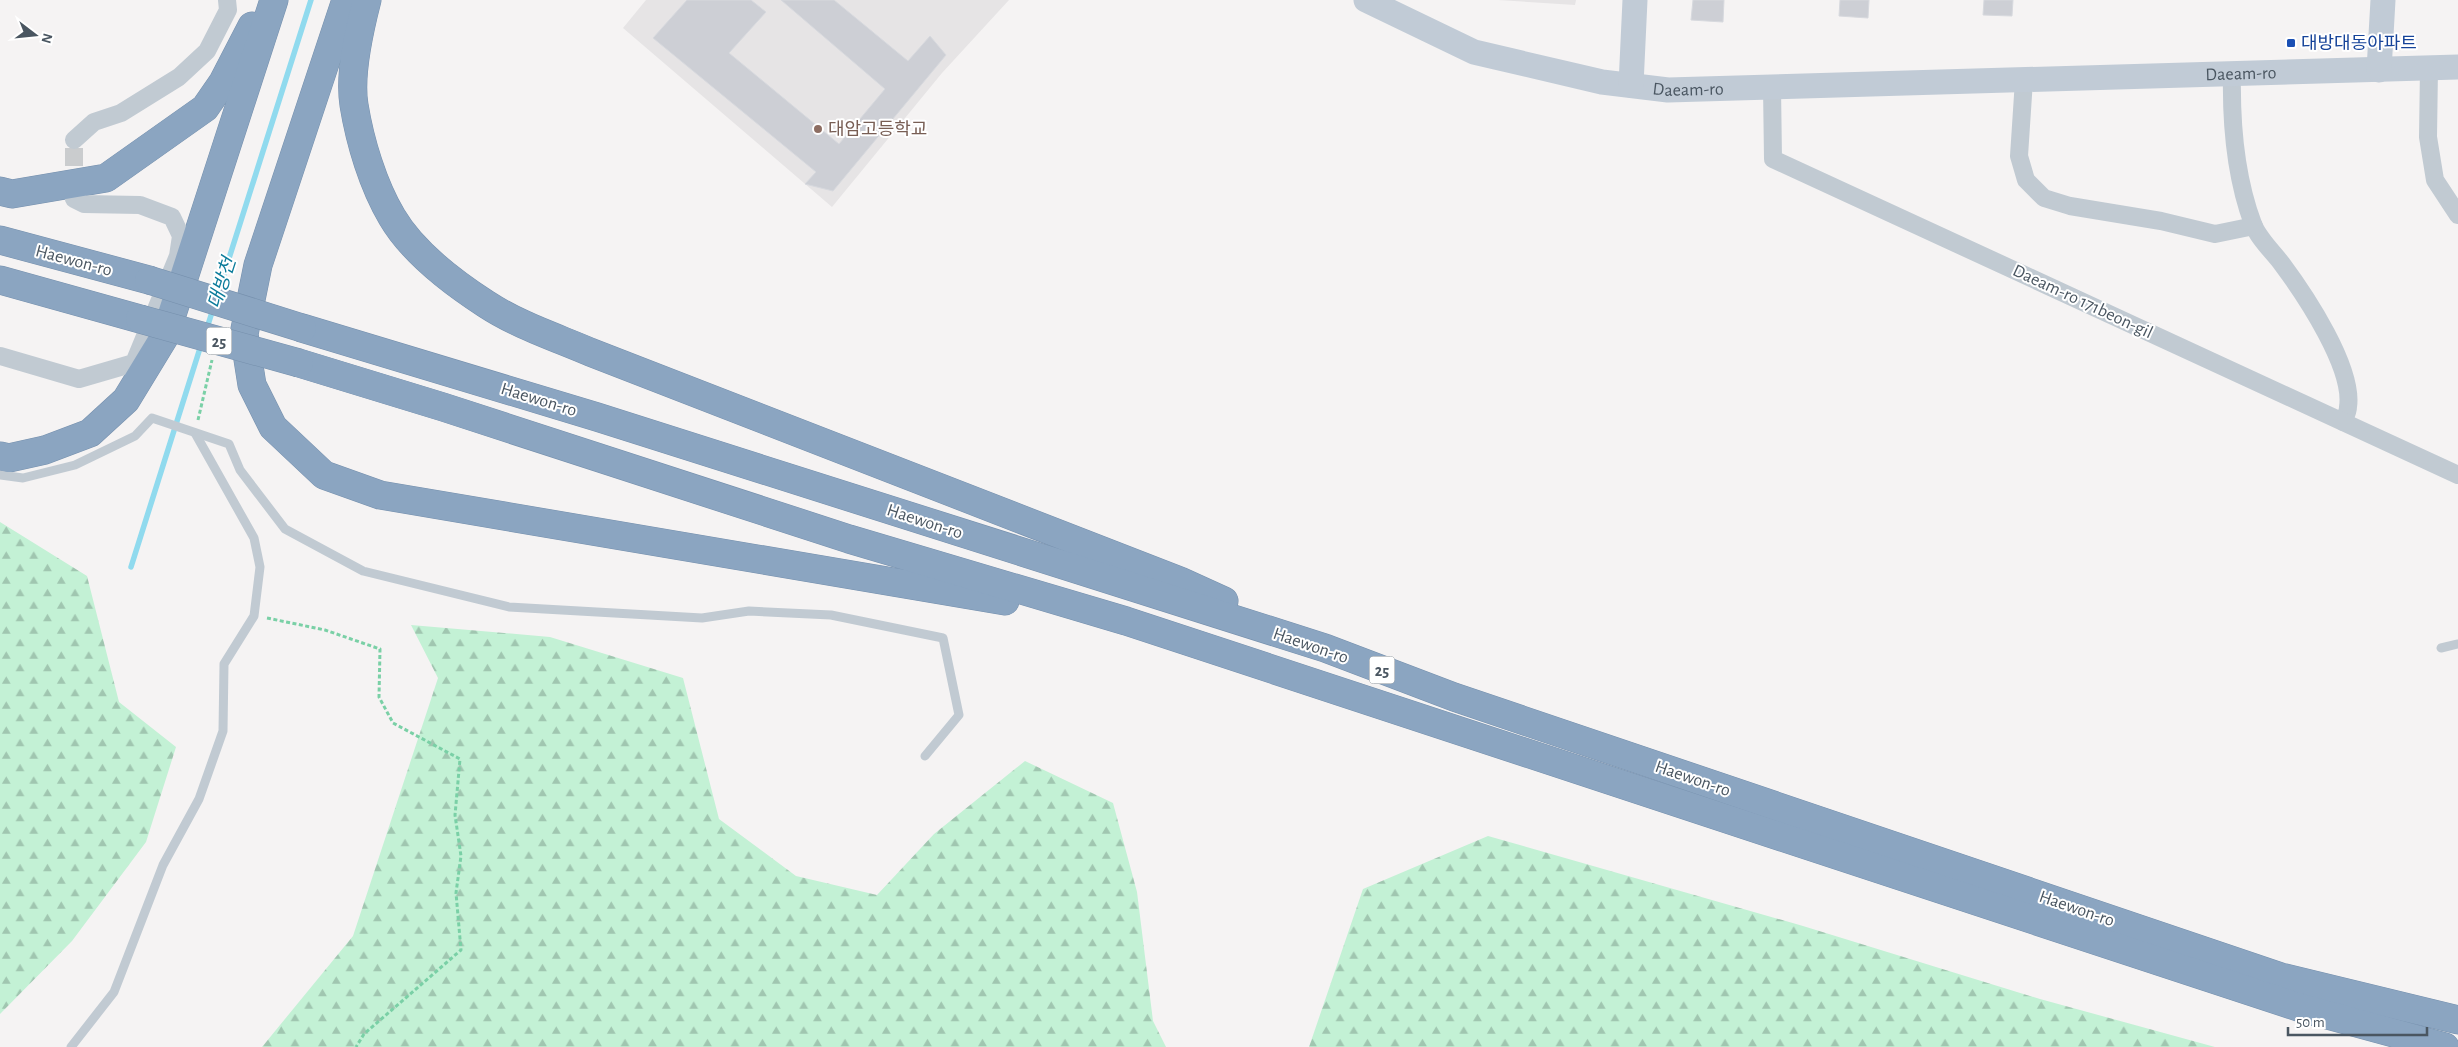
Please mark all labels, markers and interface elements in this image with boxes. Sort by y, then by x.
north arrow [10,10,60,60]
text: N [38,32,55,45]
place label: 대방대동아파트 [2301,33,2417,53]
marker: 대방대동아파트 [2285,37,2297,49]
street label: Daeam-ro [2205,64,2277,84]
street label: Daeam-ro [1652,80,1724,100]
place label: 대암고등학교 [828,120,927,139]
marker: 대암고등학교 [812,123,824,135]
street label: Haewon-ro [33,242,114,280]
water label: 대방천 [204,254,240,311]
street label: Daeam-ro 171beon-gil [2010,262,2155,342]
road number: 25 [206,328,232,354]
street label: Haewon-ro [499,380,579,420]
street label: Haewon-ro [885,501,965,543]
street label: Haewon-ro [1271,625,1351,667]
road number: 25 [1370,656,1394,684]
street label: Haewon-ro [1653,758,1733,800]
street label: Haewon-ro [2037,888,2117,930]
scale bar [2288,1004,2427,1036]
text: 50 m [2296,1015,2325,1030]

